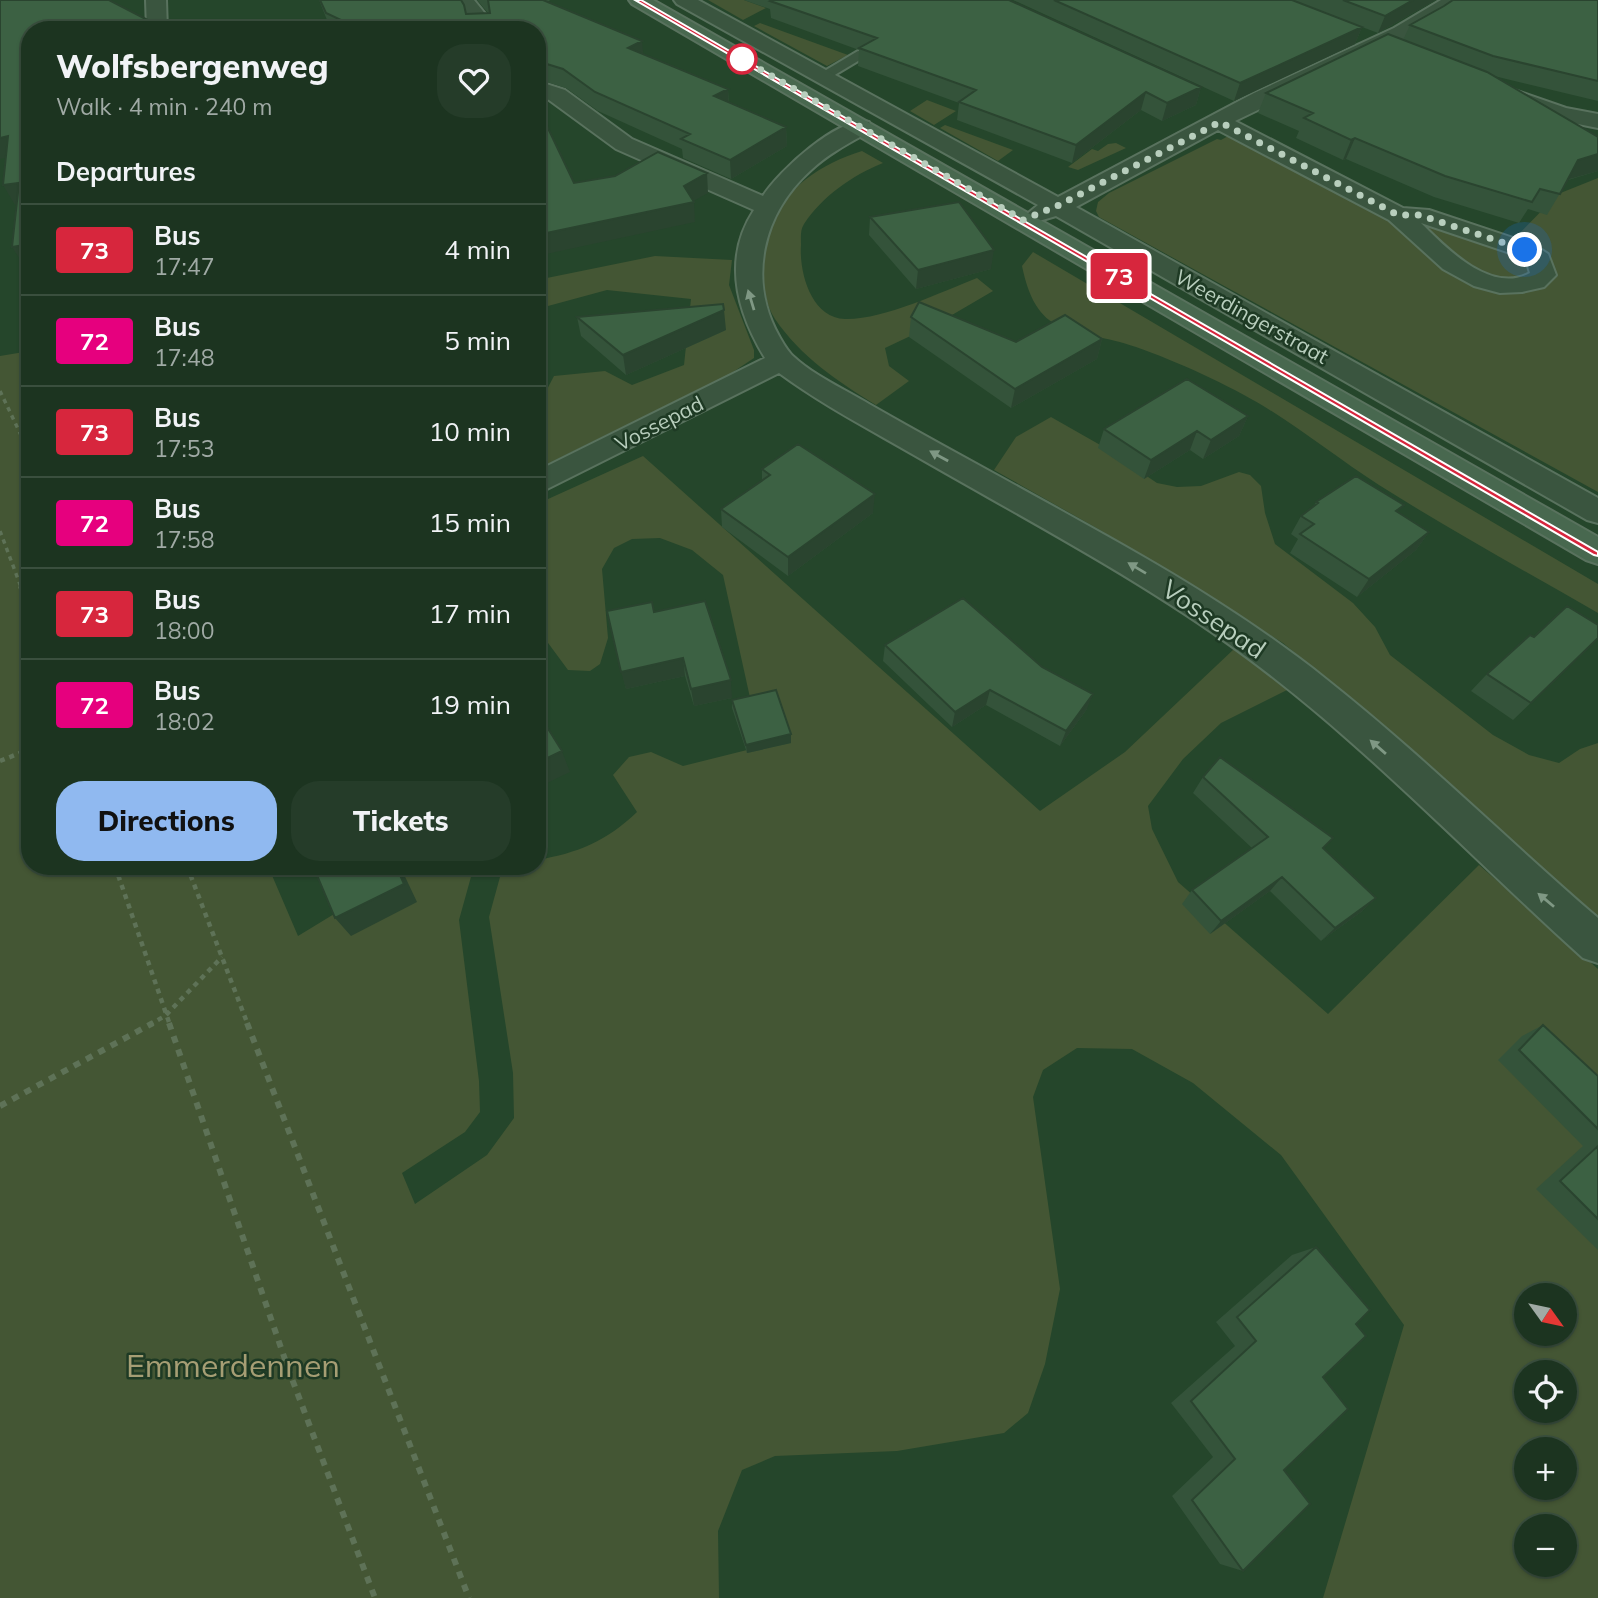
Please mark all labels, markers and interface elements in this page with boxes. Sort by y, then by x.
button: heart [437,44,511,118]
unlabelled marker [727,44,757,74]
text: Wolfsbergenweg [56,45,329,86]
text: Walk · 4 min · 240 m [56,92,273,121]
text: Departures [56,155,196,188]
text: Bus [154,219,200,252]
your location [1507,232,1542,267]
text: 4 min [444,233,511,266]
text: 73 [80,235,109,265]
text: 17:47 [154,252,214,281]
line badge: 73 [1088,253,1150,299]
text: 73 [1105,261,1133,291]
street label: Weerdingerstraat [1171,263,1333,369]
one-way arrow [746,289,756,310]
text: Bus [154,310,200,343]
text: 5 min [444,324,511,357]
text: 72 [80,326,109,356]
text: 17:48 [154,343,214,372]
street label: Vossepad [611,390,707,456]
text: Bus [154,401,200,434]
text: 10 min [429,415,511,448]
text: 73 [80,417,109,447]
text: 17:53 [154,434,214,463]
one-way arrow [929,450,948,462]
text: Bus [154,492,200,525]
text: 15 min [429,506,511,539]
text: 72 [80,508,109,538]
text: 17:58 [154,525,214,554]
one-way arrow [1127,562,1146,574]
street label: Vossepad [1156,572,1272,666]
text: Bus [154,583,200,616]
text: 17 min [429,597,511,630]
text: 73 [80,599,109,629]
text: 18:00 [154,616,214,645]
text: Bus [154,674,200,707]
text: 19 min [429,688,511,721]
text: 72 [80,690,109,720]
text: 18:02 [154,707,214,736]
one-way arrow [1369,739,1387,755]
button: Directions [56,781,277,861]
button: Tickets [291,781,511,861]
one-way arrow [1537,892,1555,908]
north arrow [1514,1283,1577,1346]
map controls [1514,1283,1577,1577]
park label: Emmerdennen [126,1345,340,1385]
button: locate [1514,1360,1577,1423]
button: + [1514,1437,1577,1500]
button: − [1514,1514,1577,1577]

